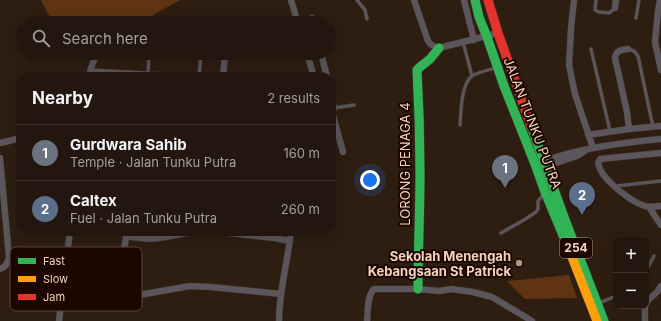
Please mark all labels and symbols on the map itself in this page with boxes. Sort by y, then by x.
street label: JALAN TUNKU PUTRA [501,55,565,191]
street label: LORONG PENAGA 4 [397,102,413,226]
pin: 1 [492,155,518,188]
your location [360,170,380,190]
pin: 2 [569,182,595,215]
road number: 254 [560,238,592,258]
legend [10,247,142,311]
place label: Sekolah Menengah Kebangsaan St Patrick [368,248,511,279]
text: Fast [43,254,65,268]
marker: Sekolah Menengah Kebangsaan St Patrick [514,258,524,268]
text: Slow [43,272,68,286]
text: Jam [43,290,65,304]

